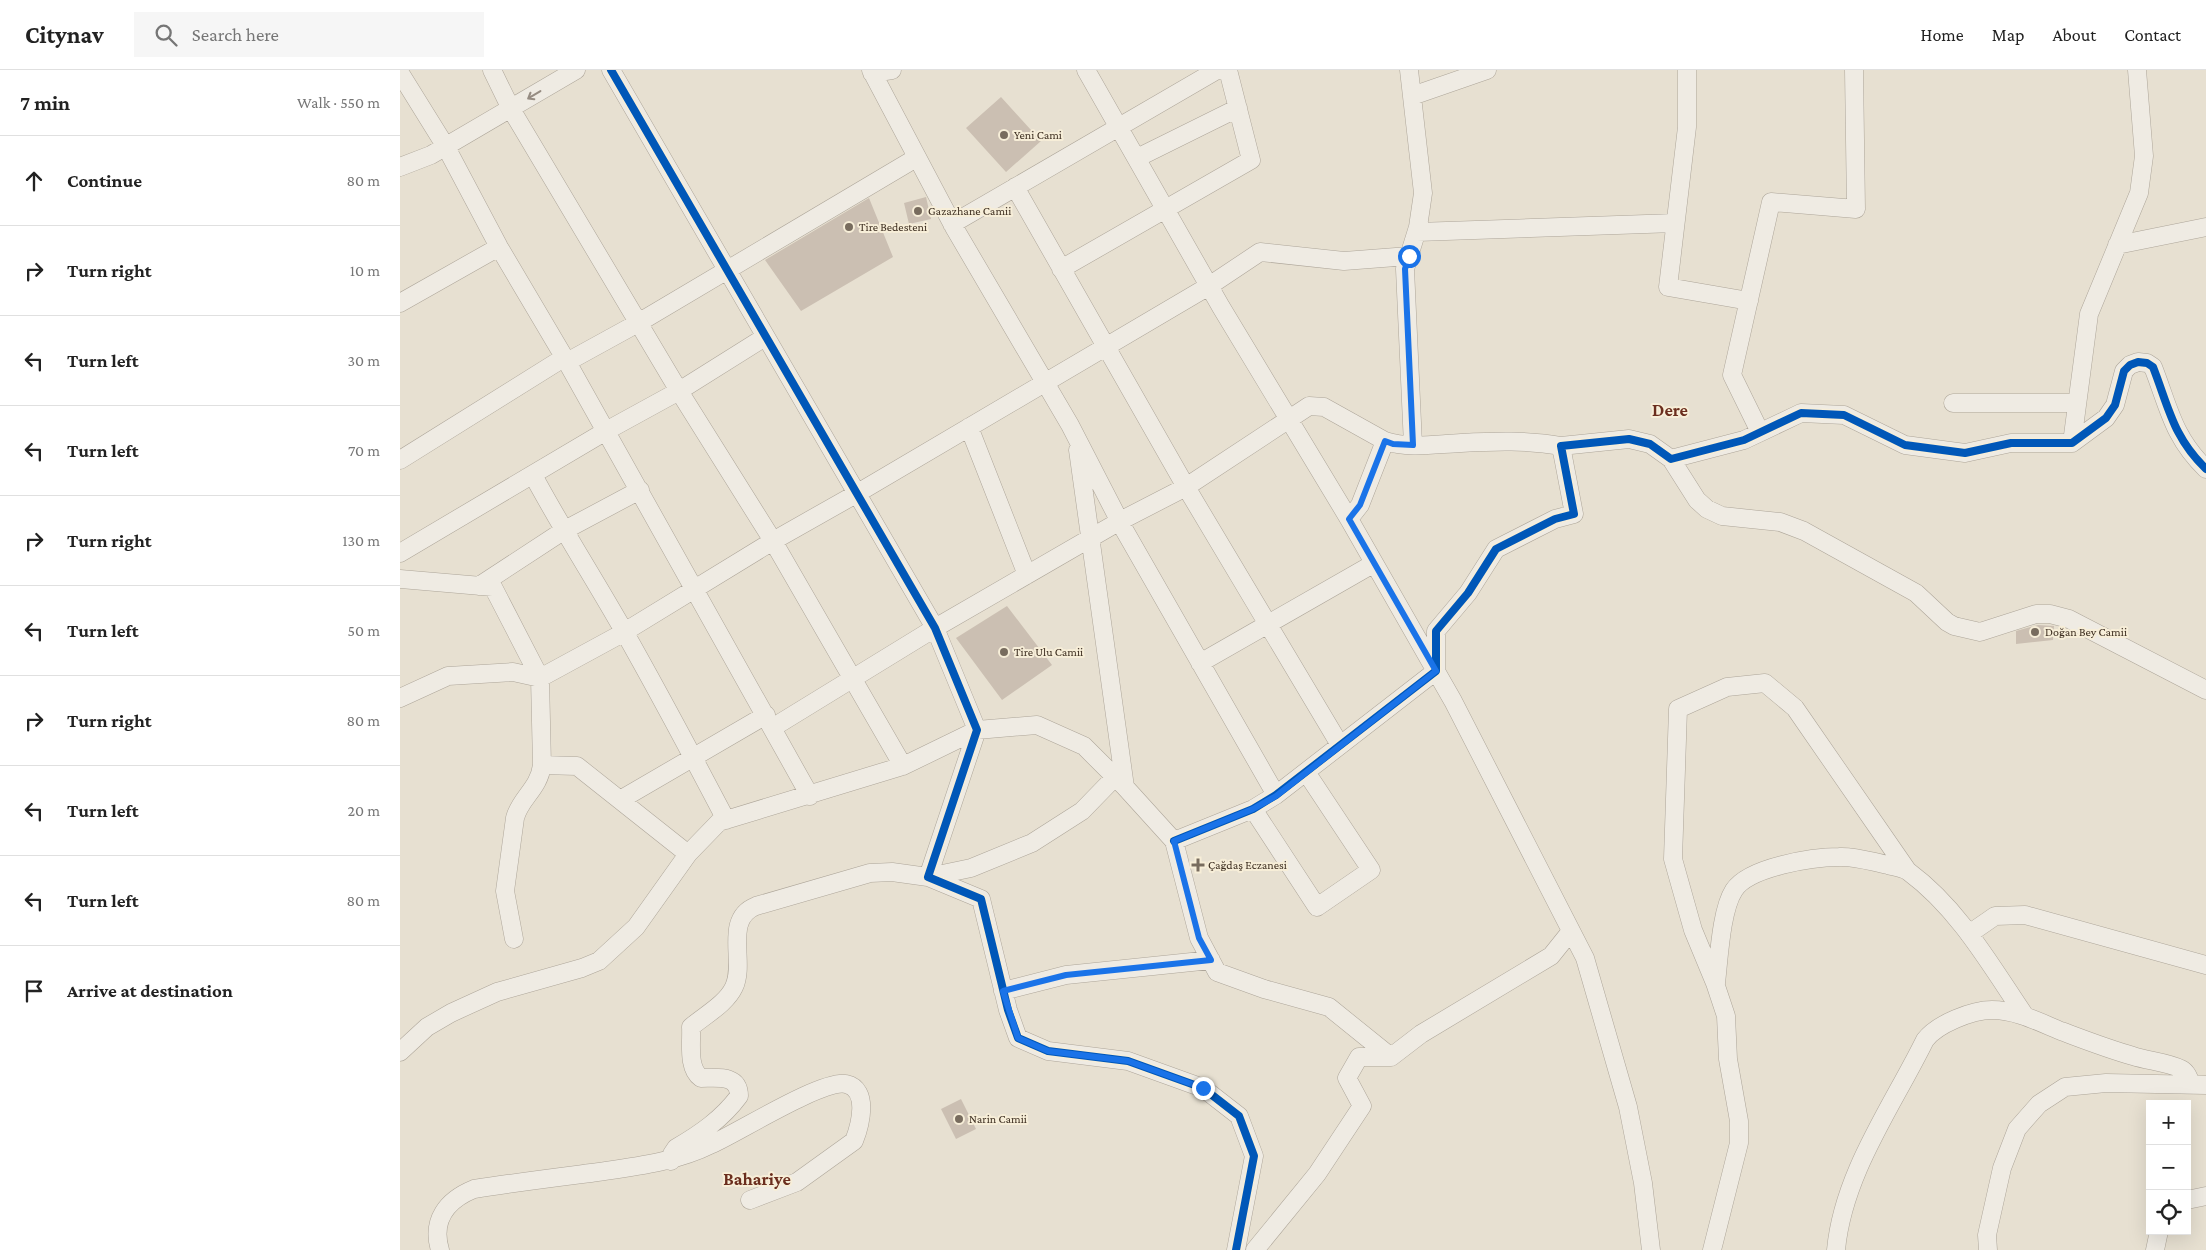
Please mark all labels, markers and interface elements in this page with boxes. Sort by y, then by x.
search box [134,12,484,57]
text: Citynav [25,21,104,48]
icon: search [152,21,180,49]
text: Search here [192,24,279,45]
text: Home [1921,25,1964,45]
text: Map [1992,25,2024,45]
text: About [2052,25,2096,45]
text: Contact [2124,25,2181,45]
one-way arrow [527,90,541,101]
text: 7 min [20,91,70,115]
text: Walk · 550 m [297,94,380,111]
place label: Yeni Cami [1014,128,1062,142]
marker: Yeni Cami [998,129,1010,141]
icon: ahead [20,167,48,195]
text: Continue [67,170,142,191]
text: 80 m [346,172,380,189]
place label: Gazazhane Camii [928,204,1011,218]
marker: Gazazhane Camii [912,205,924,217]
place label: Tire Bedesteni [859,220,927,234]
marker: Tire Bedesteni [843,221,855,233]
route start [1398,245,1421,268]
icon: right [20,257,48,285]
text: Turn right [67,260,152,281]
text: 10 m [350,262,380,279]
icon: left [20,347,48,375]
text: Turn left [67,350,139,371]
text: 30 m [348,352,380,369]
district label: Dere [1652,400,1688,420]
icon: left [20,437,48,465]
text: Turn left [67,440,139,461]
text: 70 m [348,442,380,459]
icon: right [20,527,48,555]
text: Turn right [67,530,152,551]
text: 130 m [342,532,380,549]
icon: left [20,617,48,645]
text: Turn left [67,620,139,641]
text: 50 m [348,622,380,639]
place label: Doğan Bey Camii [2045,625,2127,639]
marker: Doğan Bey Camii [2029,626,2041,638]
place label: Tire Ulu Camii [1014,645,1083,659]
marker: Tire Ulu Camii [998,646,1010,658]
icon: right [20,707,48,735]
text: Turn right [67,710,152,731]
text: 80 m [346,712,380,729]
icon: left [20,797,48,825]
text: Turn left [67,800,139,821]
text: 20 m [347,802,380,819]
place label: Çağdaş Eczanesi [1208,858,1287,872]
marker: Çağdaş Eczanesi [1192,859,1204,871]
icon: left [20,887,48,915]
text: Turn left [67,890,139,911]
text: 80 m [346,892,380,909]
icon: arrive [20,977,48,1005]
text: Arrive at destination [67,980,233,1001]
route end [1192,1077,1215,1100]
map controls [2146,1100,2191,1235]
button: + [2146,1100,2191,1145]
place label: Narin Camii [969,1112,1027,1126]
marker: Narin Camii [953,1113,965,1125]
button: − [2146,1145,2191,1190]
district label: Bahariye [723,1169,791,1189]
button: locate [2146,1190,2191,1235]

